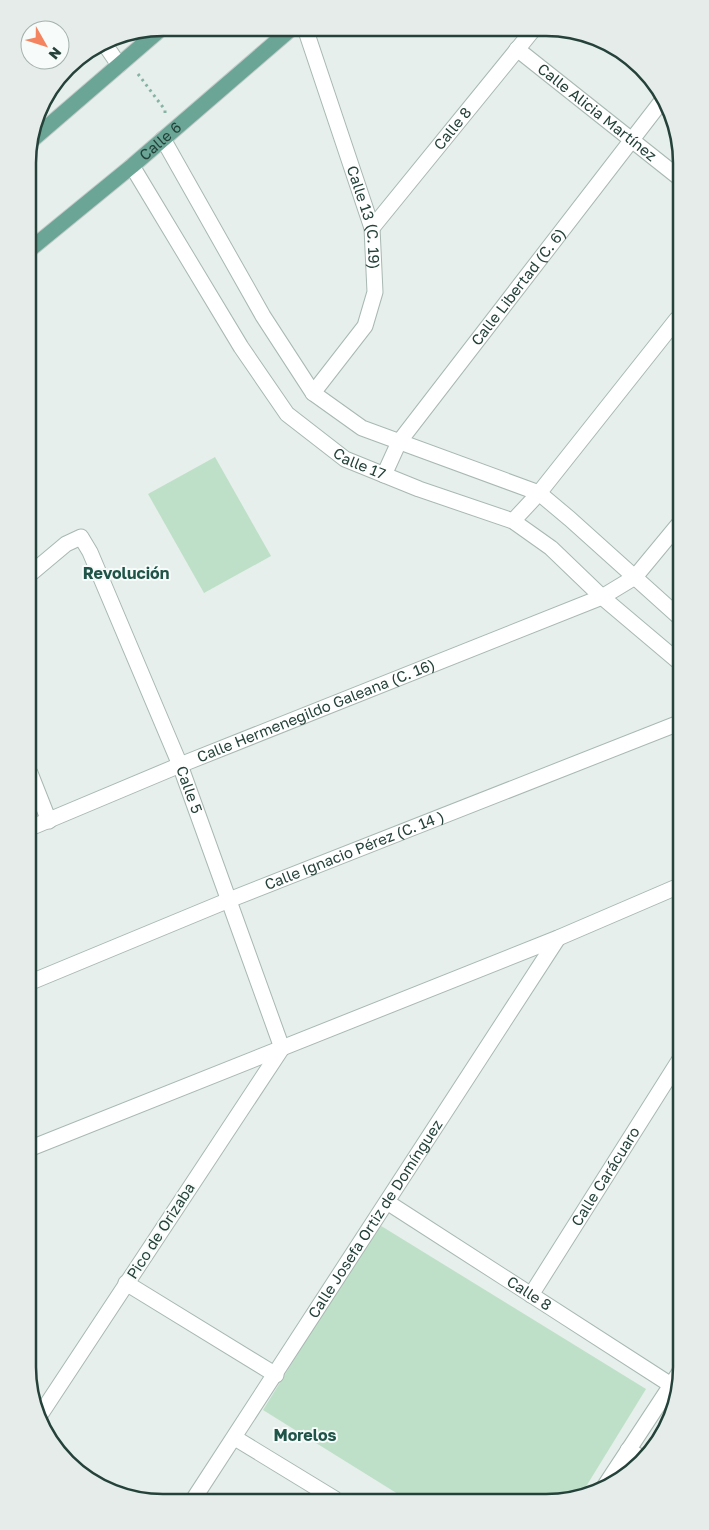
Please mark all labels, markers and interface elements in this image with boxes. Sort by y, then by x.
north arrow [20,20,70,70]
text: N [46,44,65,63]
street label: Calle Alicia Martínez [534,59,661,165]
street label: Calle 8 [429,103,475,153]
street label: Calle 6 [135,118,185,164]
street label: Calle 13 (C. 19) [344,163,384,270]
street label: Calle Libertad (C. 6) [467,224,569,349]
street label: Calle 17 [330,443,389,483]
district label: Revolución [83,563,169,583]
street label: Calle Hermenegildo Galeana (C. 16) [194,654,437,765]
street label: Calle 5 [173,763,207,816]
street label: Calle Ignacio Pérez (C. 14 ) [262,806,446,893]
street label: Calle Josefa Ortiz de Domínguez [304,1116,446,1321]
street label: Calle Carácuaro [567,1123,643,1229]
street label: Pico de Orizaba [122,1179,198,1282]
street label: Calle 8 [504,1272,555,1314]
district label: Morelos [273,1425,337,1445]

